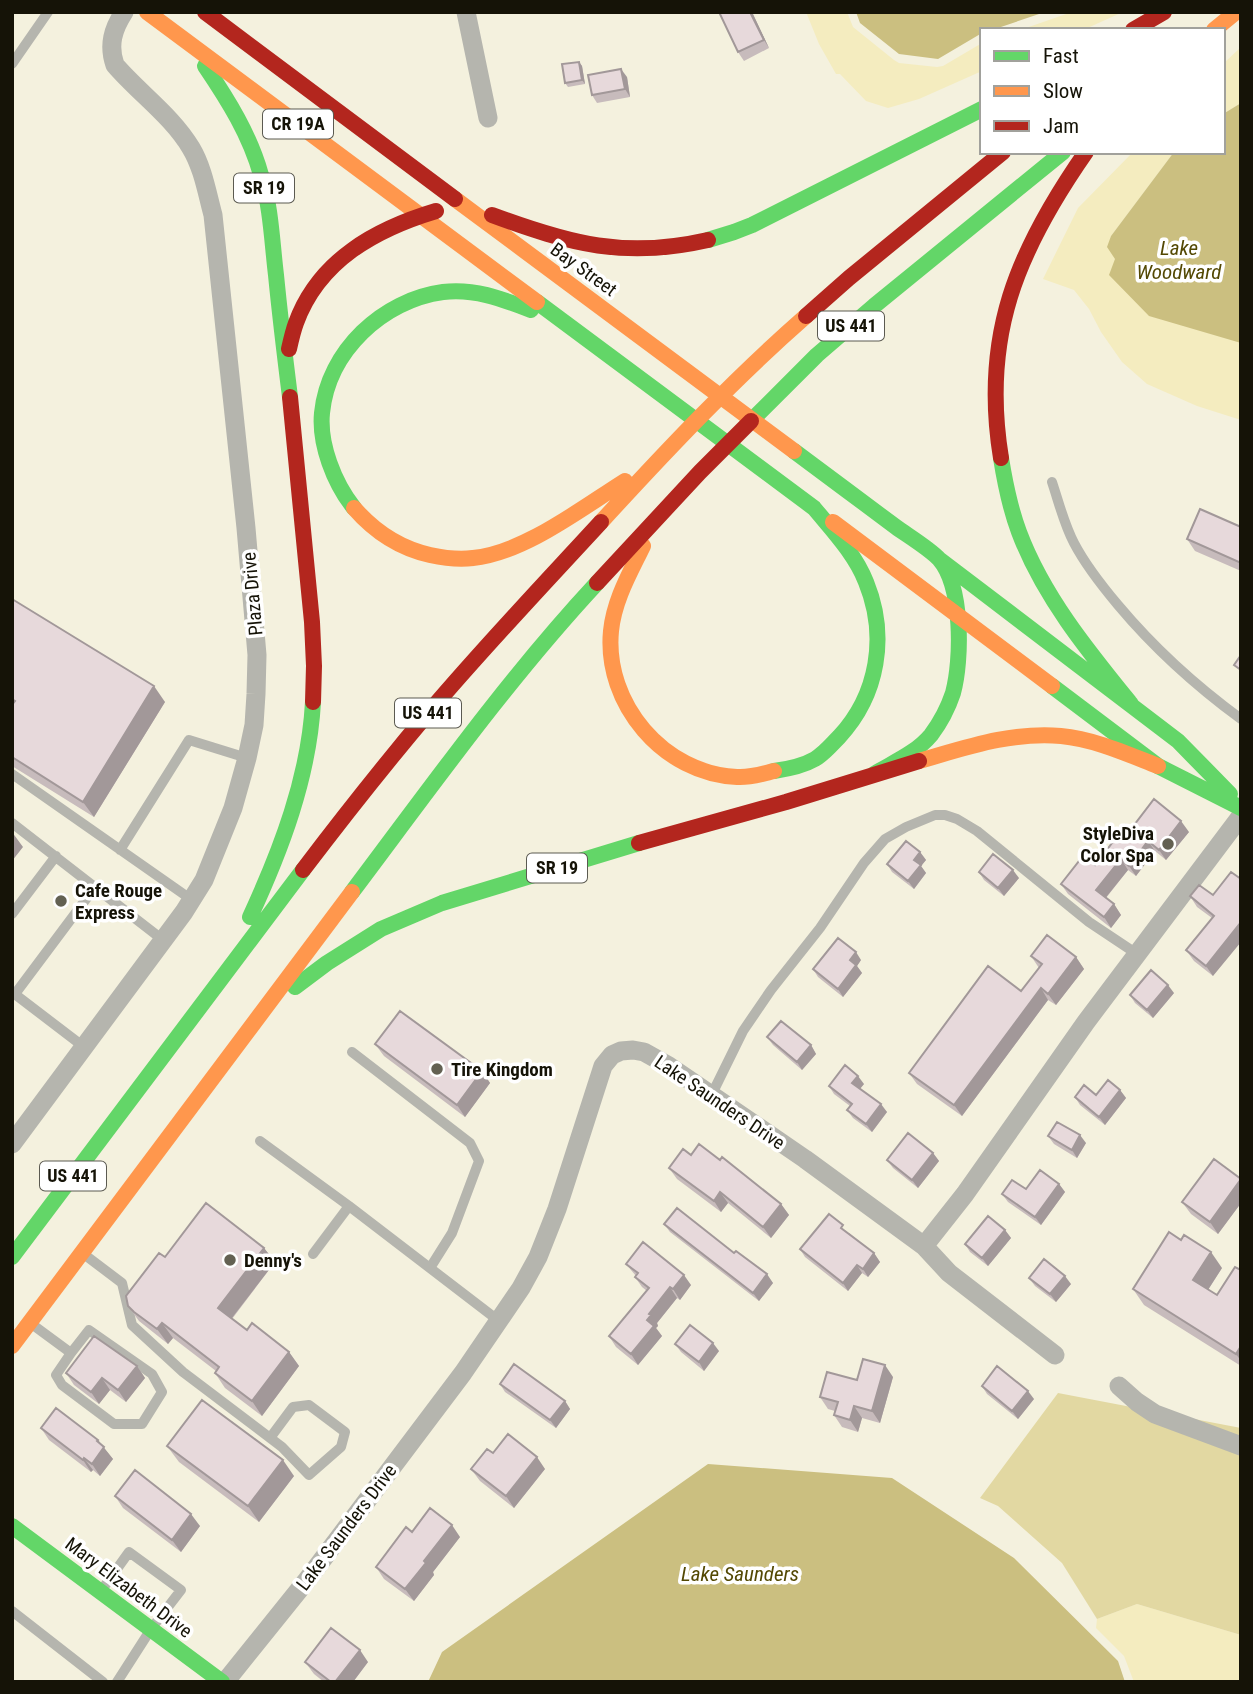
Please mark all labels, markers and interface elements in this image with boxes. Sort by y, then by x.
legend [980,28,1225,154]
text: Fast [1043,44,1079,68]
text: Slow [1043,79,1083,103]
road number: CR 19A [263,110,333,139]
text: Jam [1043,114,1079,138]
road number: SR 19 [234,174,294,202]
water label: Lake Woodward [1137,236,1222,284]
street label: Bay Street [546,238,621,301]
road number: US 441 [818,312,884,340]
street label: Plaza Drive [237,551,268,637]
road number: US 441 [395,698,461,728]
place label: StyleDiva Color Spa [1080,822,1154,867]
marker: StyleDiva Color Spa [1160,836,1176,852]
road number: SR 19 [527,854,587,882]
place label: Cafe Rouge Express [75,879,162,924]
marker: Cafe Rouge Express [53,893,69,909]
street label: Lake Saunders Drive [650,1050,789,1155]
place label: Tire Kingdom [451,1058,553,1081]
marker: Tire Kingdom [429,1061,445,1077]
road number: US 441 [40,1162,106,1190]
place label: Denny's [244,1249,302,1272]
marker: Denny's [222,1252,238,1268]
street label: Lake Saunders Drive [291,1460,401,1595]
street label: Mary Elizabeth Drive [61,1532,197,1643]
water label: Lake Saunders [681,1562,799,1586]

